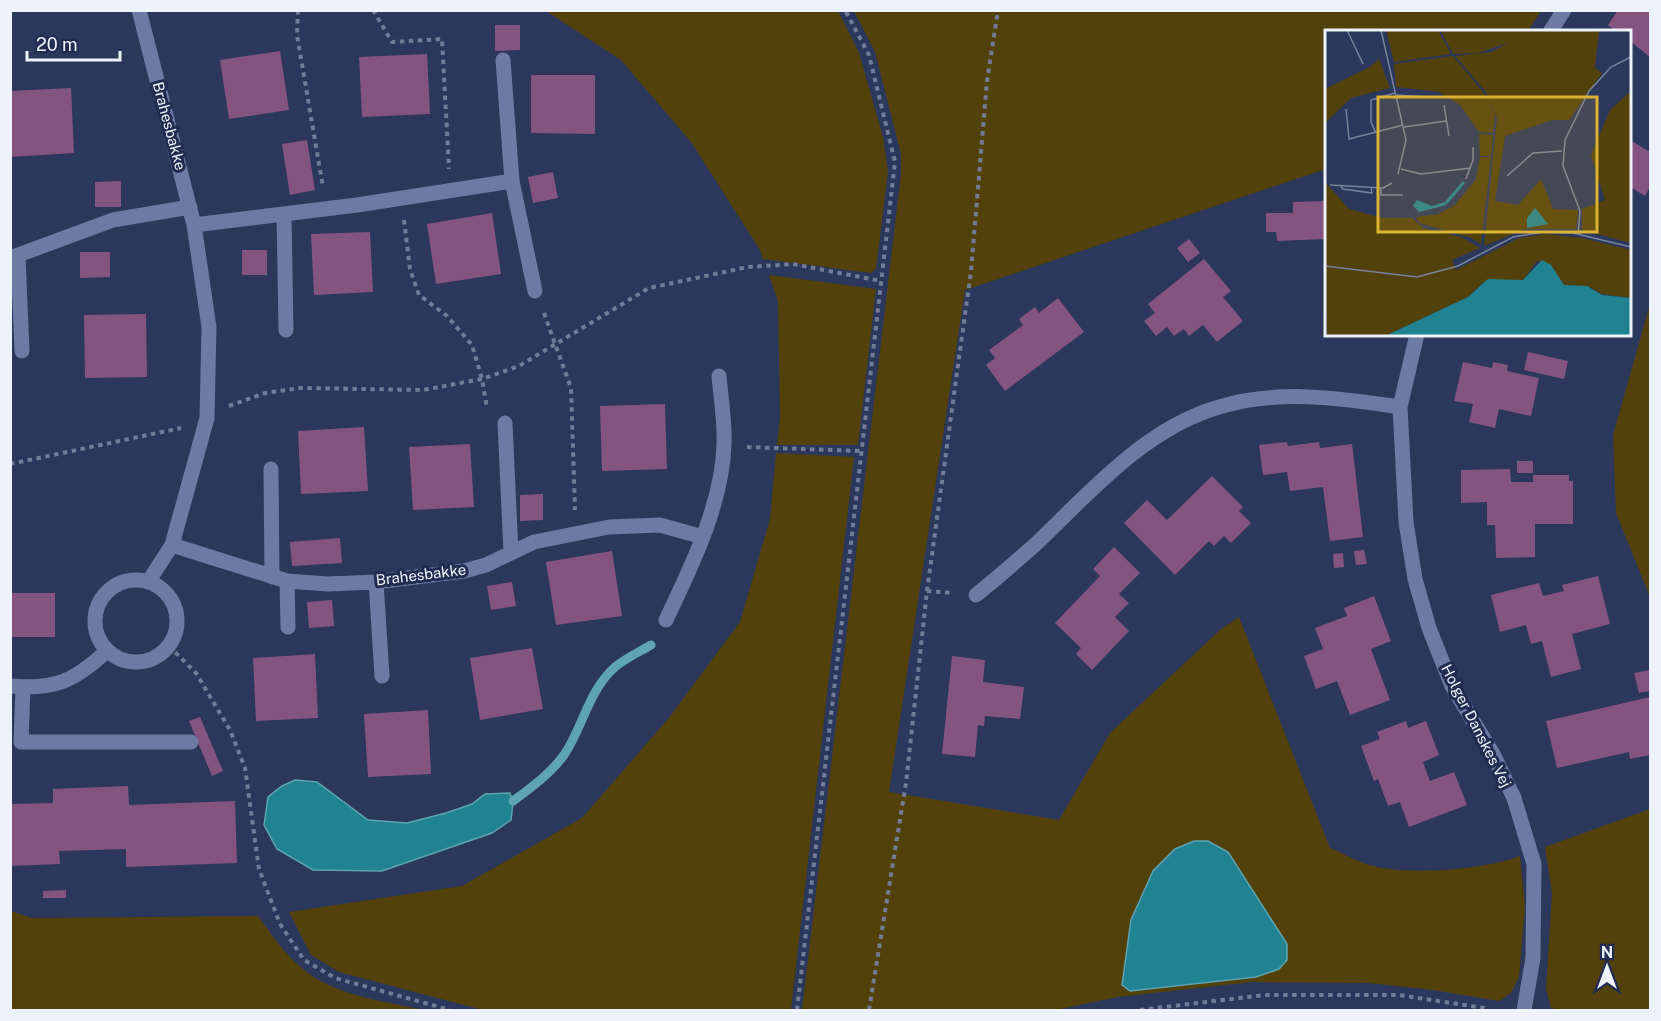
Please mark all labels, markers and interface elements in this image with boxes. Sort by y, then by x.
scale bar [27,24,120,62]
inset map [1325,30,1631,336]
text: 20 m [36,34,78,55]
street label: Brahesbakke [150,80,189,172]
street label: Brahesbakke [375,561,467,588]
street label: Holger Danskes Vej [1438,661,1515,790]
north arrow [1577,937,1637,997]
text: N [1601,943,1613,962]

